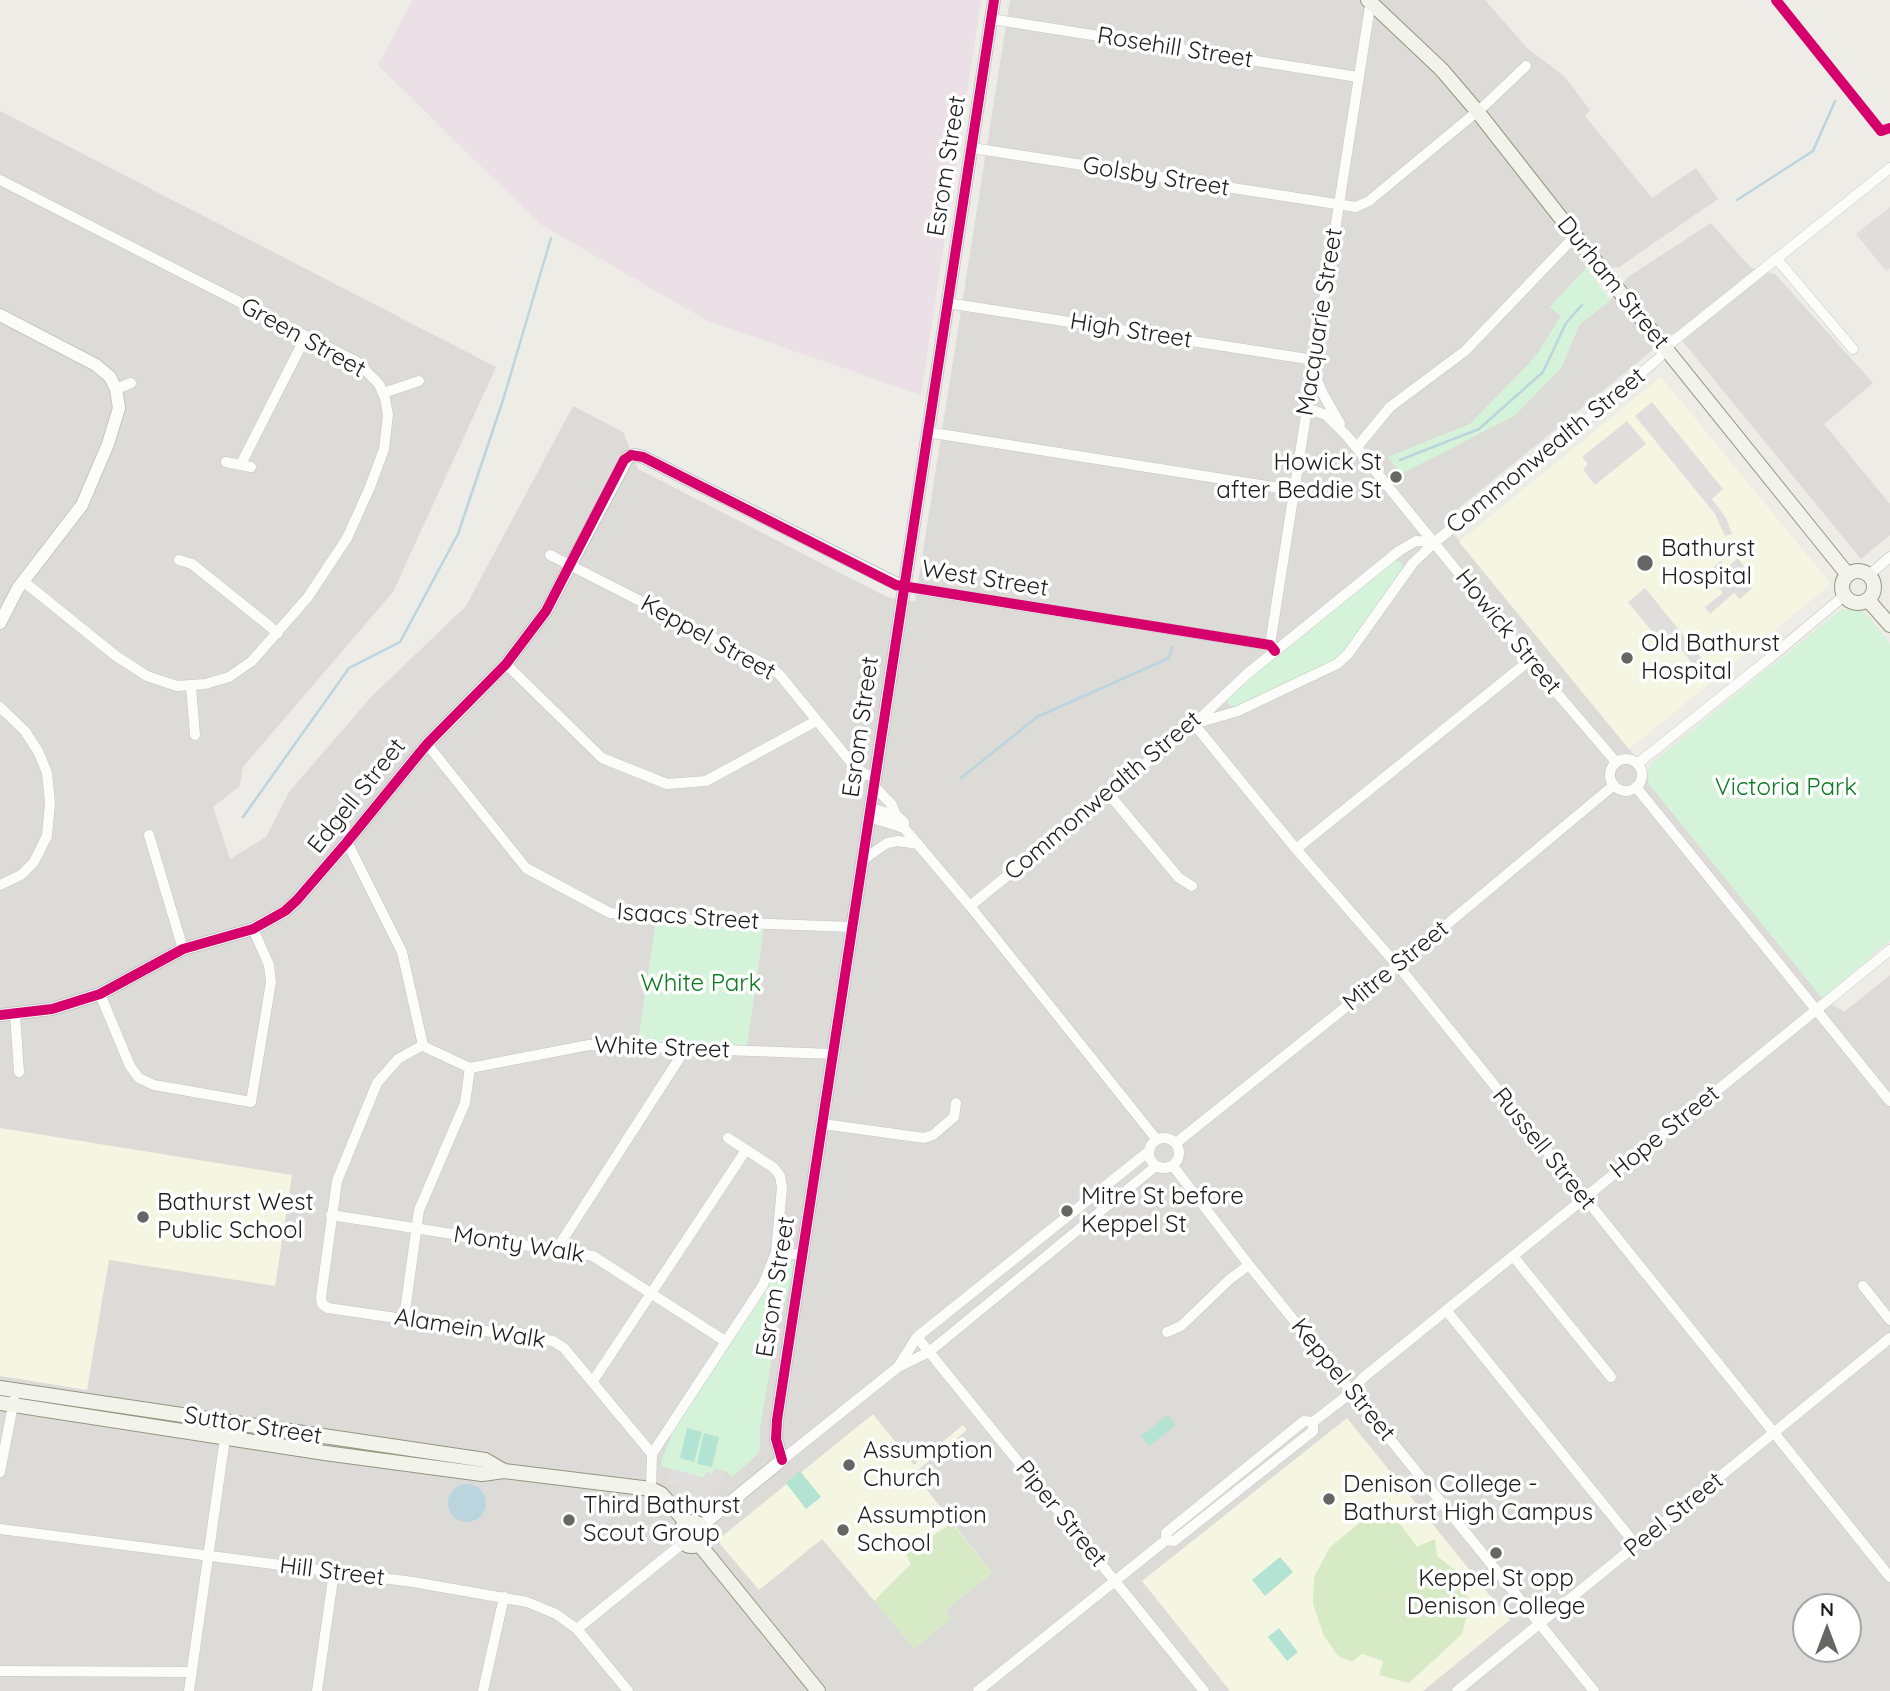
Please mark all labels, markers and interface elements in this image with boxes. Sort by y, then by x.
street label: Rosehill Street [1095,21,1255,75]
street label: Esrom Street [922,94,972,238]
street label: Golsby Street [1081,151,1231,203]
street label: Durham Street [1551,211,1675,355]
street label: Macquarie Street [1291,226,1349,418]
street label: Green Street [235,292,371,384]
street label: High Street [1068,307,1194,355]
street label: Commonwealth Street [1441,362,1651,540]
place label: Howick St after Beddie St [1216,449,1382,505]
marker: Howick St after Beddie St [1388,469,1404,485]
place label: Bathurst Hospital [1661,535,1755,591]
marker: Bathurst Hospital [1635,553,1655,573]
street label: West Street [920,555,1050,603]
street label: Howick Street [1449,564,1567,700]
street label: Keppel Street [636,589,780,687]
place label: Old Bathurst Hospital [1641,630,1780,686]
marker: Old Bathurst Hospital [1619,650,1635,666]
street label: Esrom Street [837,655,885,799]
street label: Commonwealth Street [999,705,1207,887]
street label: Edgell Street [302,733,412,859]
park label: Victoria Park [1715,774,1857,802]
street label: Isaacs Street [616,898,760,936]
street label: Mitre Street [1337,915,1455,1017]
park label: White Park [641,970,761,998]
street label: White Street [594,1031,730,1065]
street label: Hope Street [1605,1079,1725,1185]
street label: Russell Street [1486,1082,1602,1216]
place label: Mitre St before Keppel St [1081,1183,1244,1239]
place label: Bathurst West Public School [157,1189,314,1245]
marker: Mitre St before Keppel St [1059,1203,1075,1219]
marker: Bathurst West Public School [135,1209,151,1225]
street label: Esrom Street [751,1215,801,1359]
street label: Monty Walk [451,1220,587,1270]
street label: Alamein Walk [392,1303,548,1355]
street label: Keppel Street [1285,1313,1401,1447]
street label: Suttor Street [182,1401,324,1451]
place label: Assumption Church [863,1437,993,1493]
street label: Piper Street [1009,1455,1113,1573]
marker: Assumption Church [841,1457,857,1473]
street label: Peel Street [1619,1466,1729,1564]
place label: Denison College - Bathurst High Campus [1343,1471,1593,1527]
marker: Denison College - Bathurst High Campus [1321,1491,1337,1507]
place label: Third Bathurst Scout Group [583,1492,740,1548]
place label: Assumption School [857,1502,987,1558]
marker: Third Bathurst Scout Group [561,1512,577,1528]
marker: Assumption School [835,1522,851,1538]
marker: Keppel St opp Denison College [1488,1545,1504,1561]
street label: Hill Street [278,1551,386,1593]
place label: Keppel St opp Denison College [1407,1565,1585,1621]
north arrow [1792,1593,1862,1663]
text: N [1820,1597,1834,1621]

